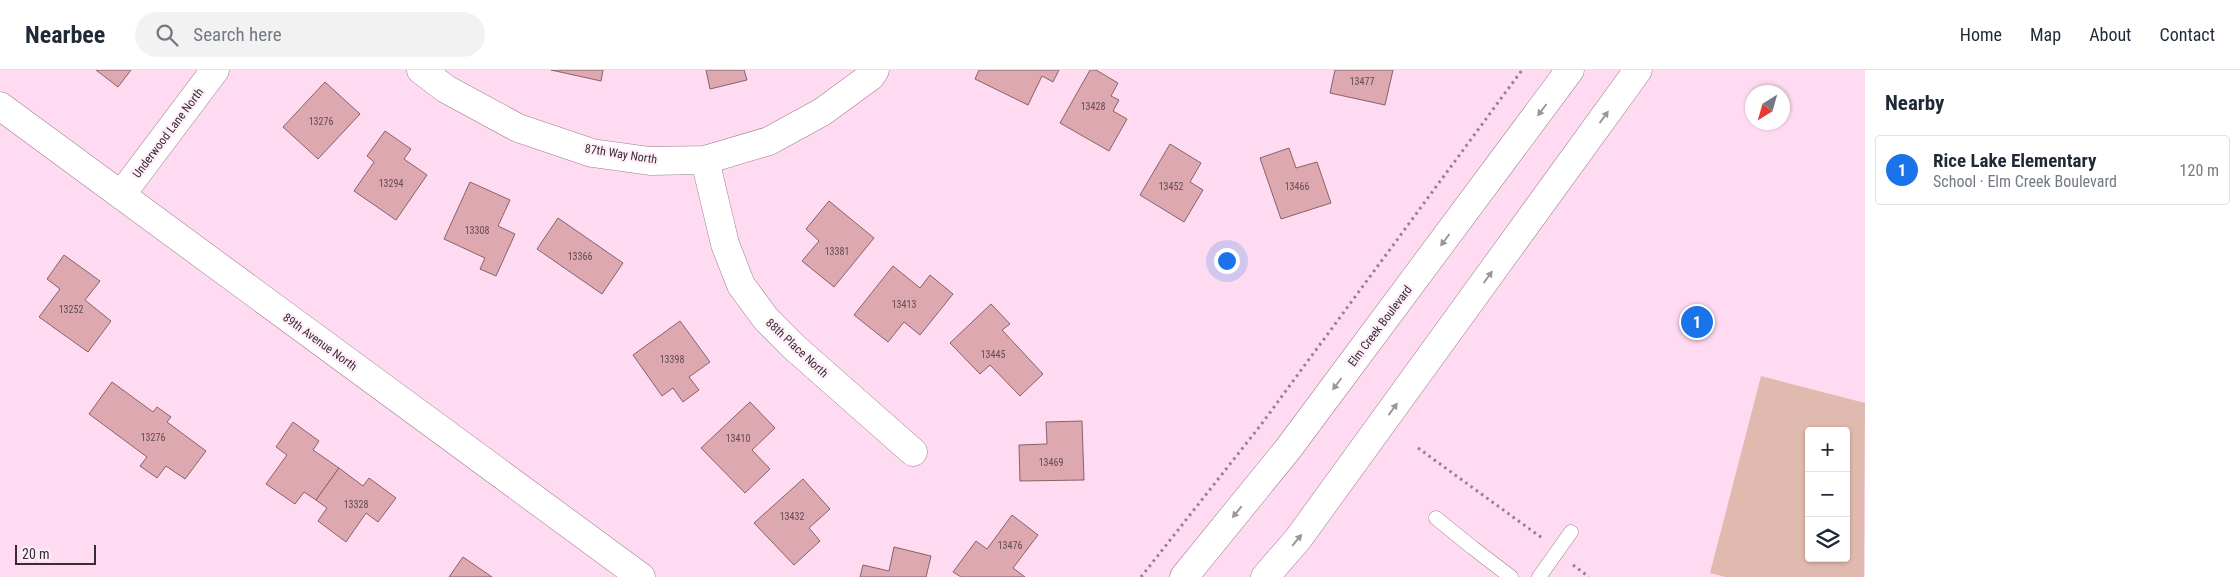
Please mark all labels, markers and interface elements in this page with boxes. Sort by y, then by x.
search box [135,12,485,57]
text: Nearbee [25,21,105,49]
icon: search [153,21,181,49]
text: Search here [193,23,282,46]
text: Home [1960,24,2002,45]
text: Map [2030,24,2061,45]
text: About [2089,24,2131,45]
text: Contact [2159,24,2215,45]
house number: 13477 [1350,76,1374,87]
street label: Underwood Lane North [130,85,206,181]
north arrow [1745,85,1790,130]
text: Nearby [1885,91,1944,115]
house number: 13428 [1081,101,1105,112]
one-way arrow [1537,103,1547,117]
one-way arrow [1599,110,1609,124]
house number: 13276 [309,116,333,127]
street label: 87th Way North [584,141,658,167]
text: Rice Lake Elementary [1933,149,2096,172]
text: 1 [1898,161,1906,180]
text: 120 m [2180,161,2219,180]
text: School · Elm Creek Boulevard [1933,172,2117,191]
house number: 13294 [379,178,403,189]
house number: 13452 [1159,181,1183,192]
house number: 13466 [1285,181,1309,192]
house number: 13308 [465,225,489,236]
one-way arrow [1440,233,1450,247]
house number: 13381 [825,246,849,257]
your location [1214,248,1240,274]
house number: 13366 [568,251,592,262]
one-way arrow [1483,270,1493,284]
street label: Elm Creek Boulevard [1345,283,1415,369]
house number: 13413 [892,299,916,310]
pin: 1 [1681,303,1713,341]
house number: 13252 [59,304,83,315]
street label: 89th Avenue North [280,310,360,374]
street label: 88th Place North [763,316,831,380]
house number: 13445 [981,349,1005,360]
house number: 13398 [660,354,684,365]
one-way arrow [1332,377,1342,391]
one-way arrow [1388,402,1398,416]
map controls [1805,427,1850,562]
button: + [1805,427,1850,472]
house number: 13276 [141,432,165,443]
house number: 13410 [726,433,750,444]
house number: 13469 [1039,457,1063,468]
button: − [1805,472,1850,517]
house number: 13328 [344,499,368,510]
one-way arrow [1231,505,1242,518]
house number: 13432 [780,511,804,522]
button: layers [1805,517,1850,562]
one-way arrow [1291,534,1302,547]
house number: 13476 [998,540,1022,551]
scale bar [15,542,96,565]
text: 20 m [22,546,50,562]

